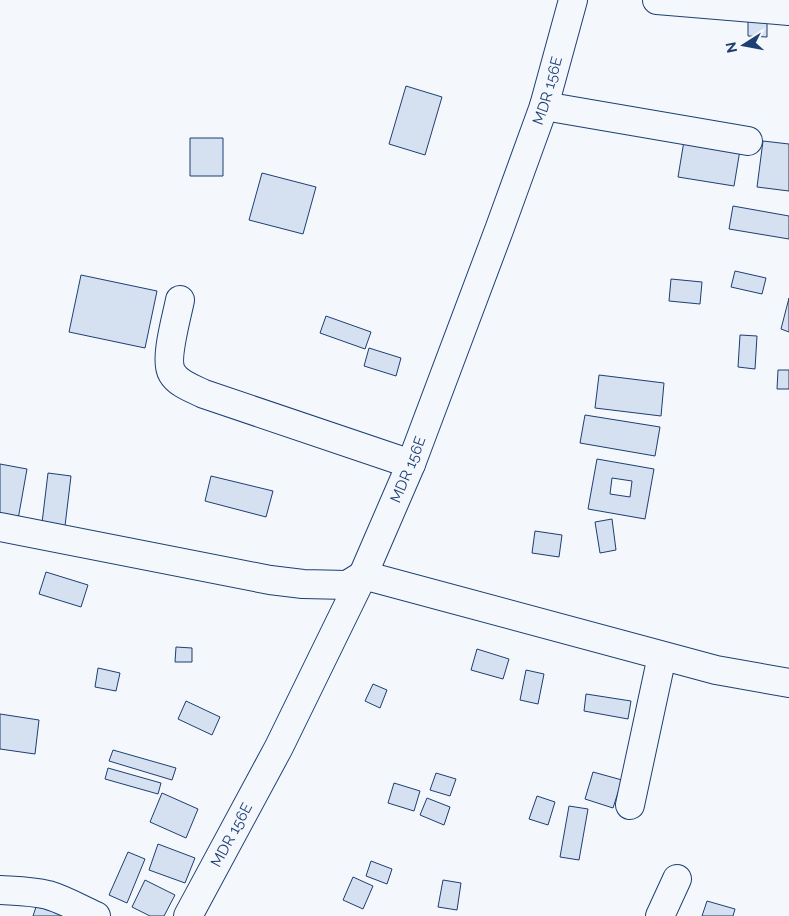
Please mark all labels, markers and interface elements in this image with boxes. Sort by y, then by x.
north arrow [719,20,769,70]
text: N [722,41,740,54]
street label: MDR 156E [529,54,566,127]
street label: MDR 156E [386,434,430,506]
street label: MDR 156E [207,800,256,870]

